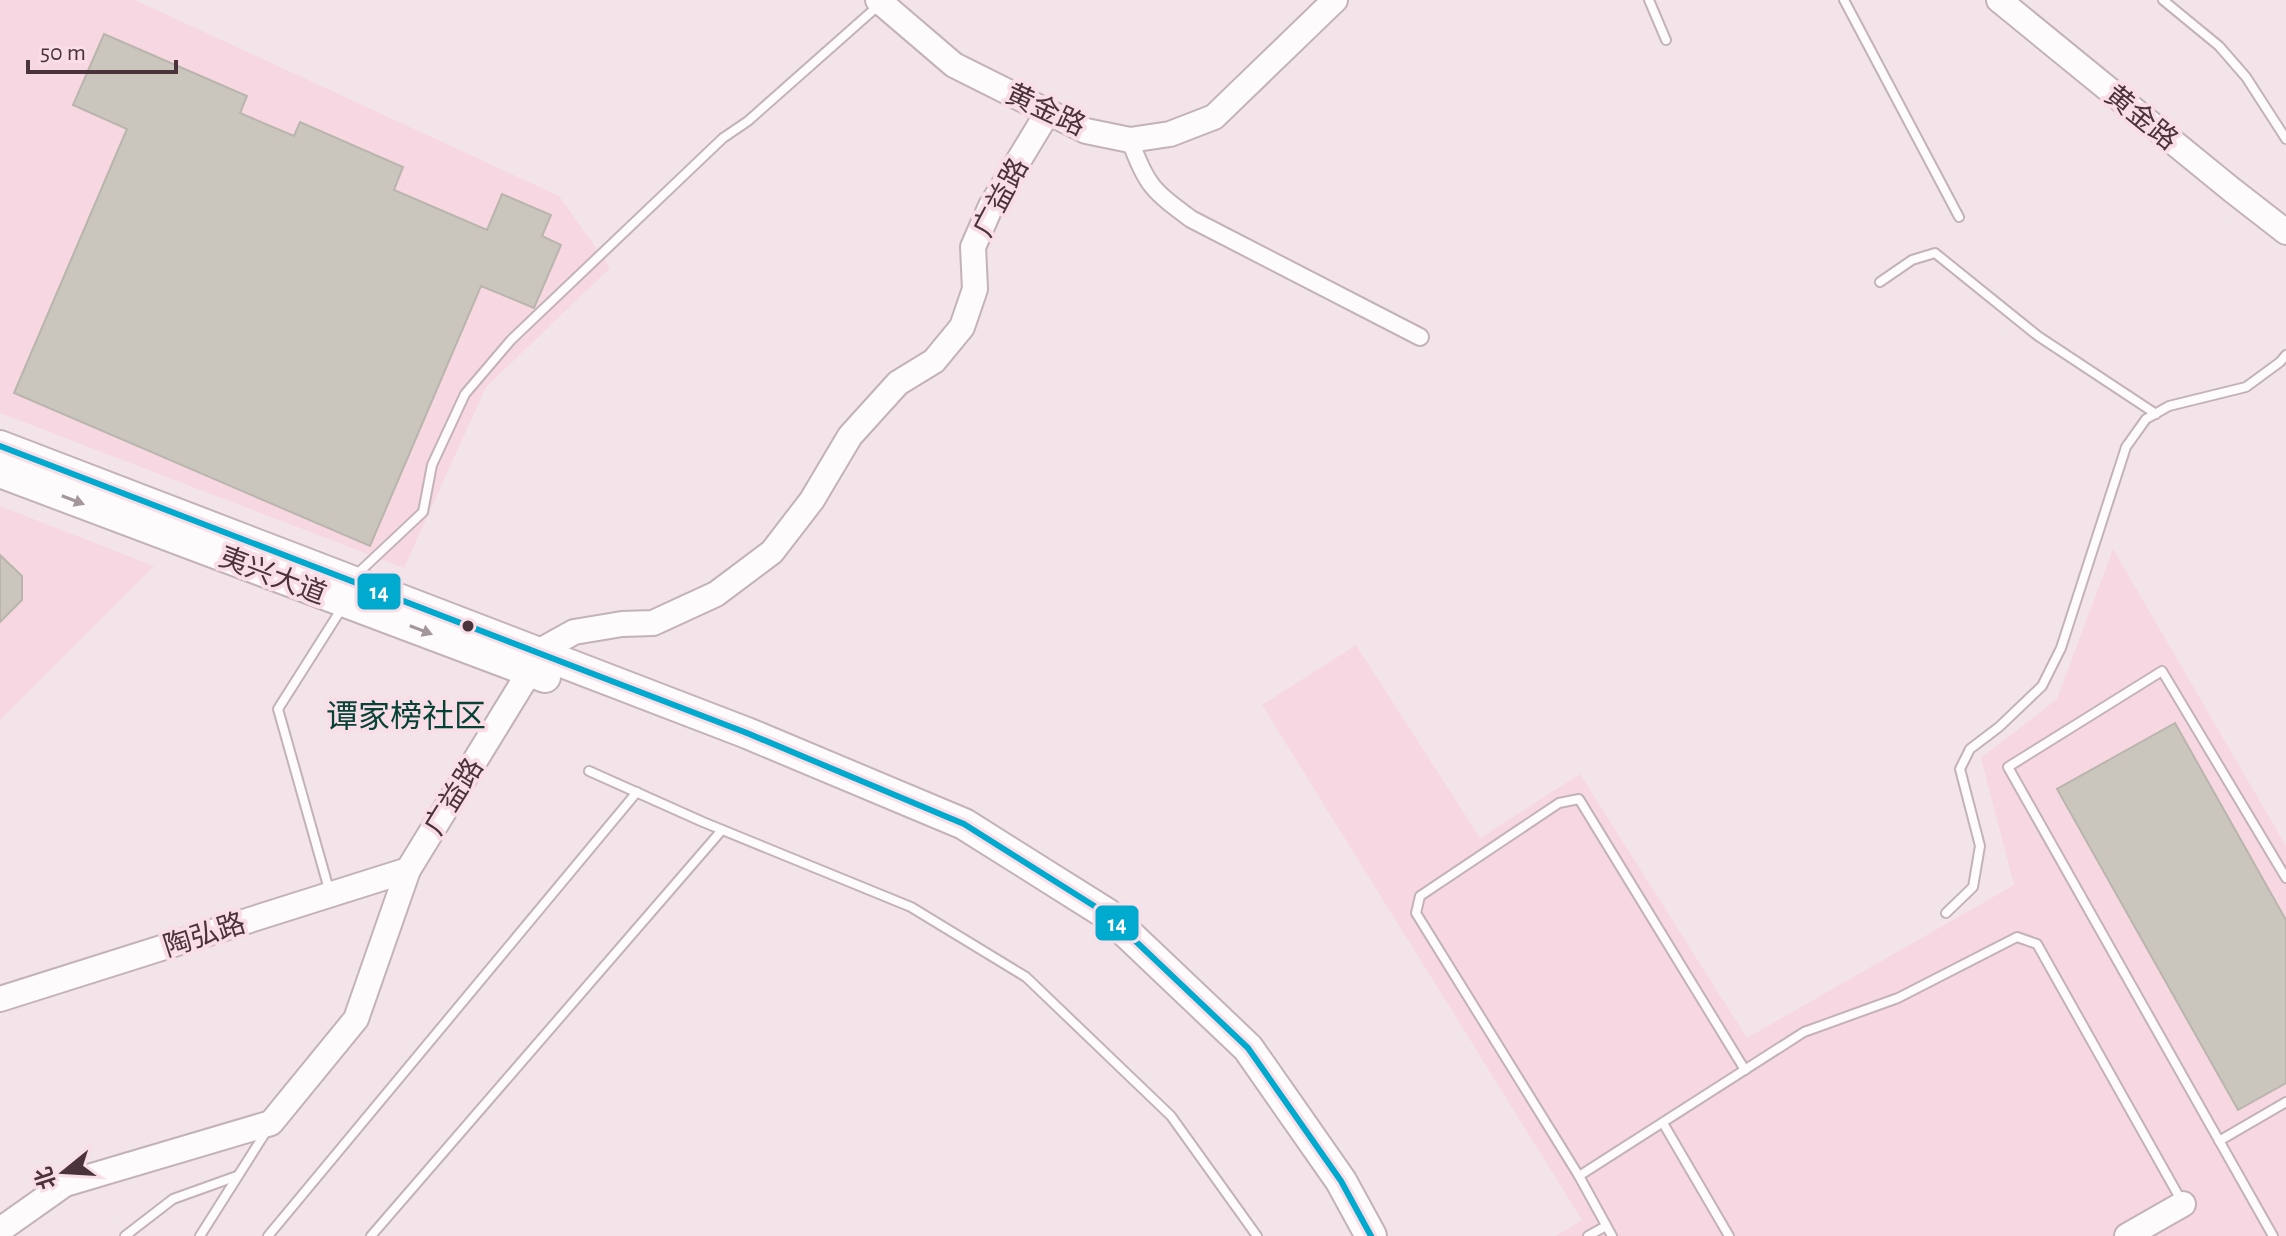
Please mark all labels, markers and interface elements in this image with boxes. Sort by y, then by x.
scale bar [28,24,176,74]
text: 50 m [40,41,86,65]
street label: 黄金路 [1001,79,1090,141]
street label: 黄金路 [2099,80,2183,156]
street label: 广益路 [968,153,1034,242]
one-way arrow [61,494,85,506]
street label: 夷兴大道 [215,542,330,610]
line badge: 14 [356,572,402,611]
text: 14 [370,581,389,603]
unlabelled marker [460,618,476,634]
one-way arrow [409,624,433,637]
district label: 谭家榜社区 [326,699,486,733]
street label: 广益路 [419,753,489,840]
line badge: 14 [1094,904,1140,942]
street label: 陶弘路 [160,908,249,962]
text: 14 [1108,913,1127,935]
north arrow [24,1132,104,1212]
text: 北 [31,1164,60,1192]

